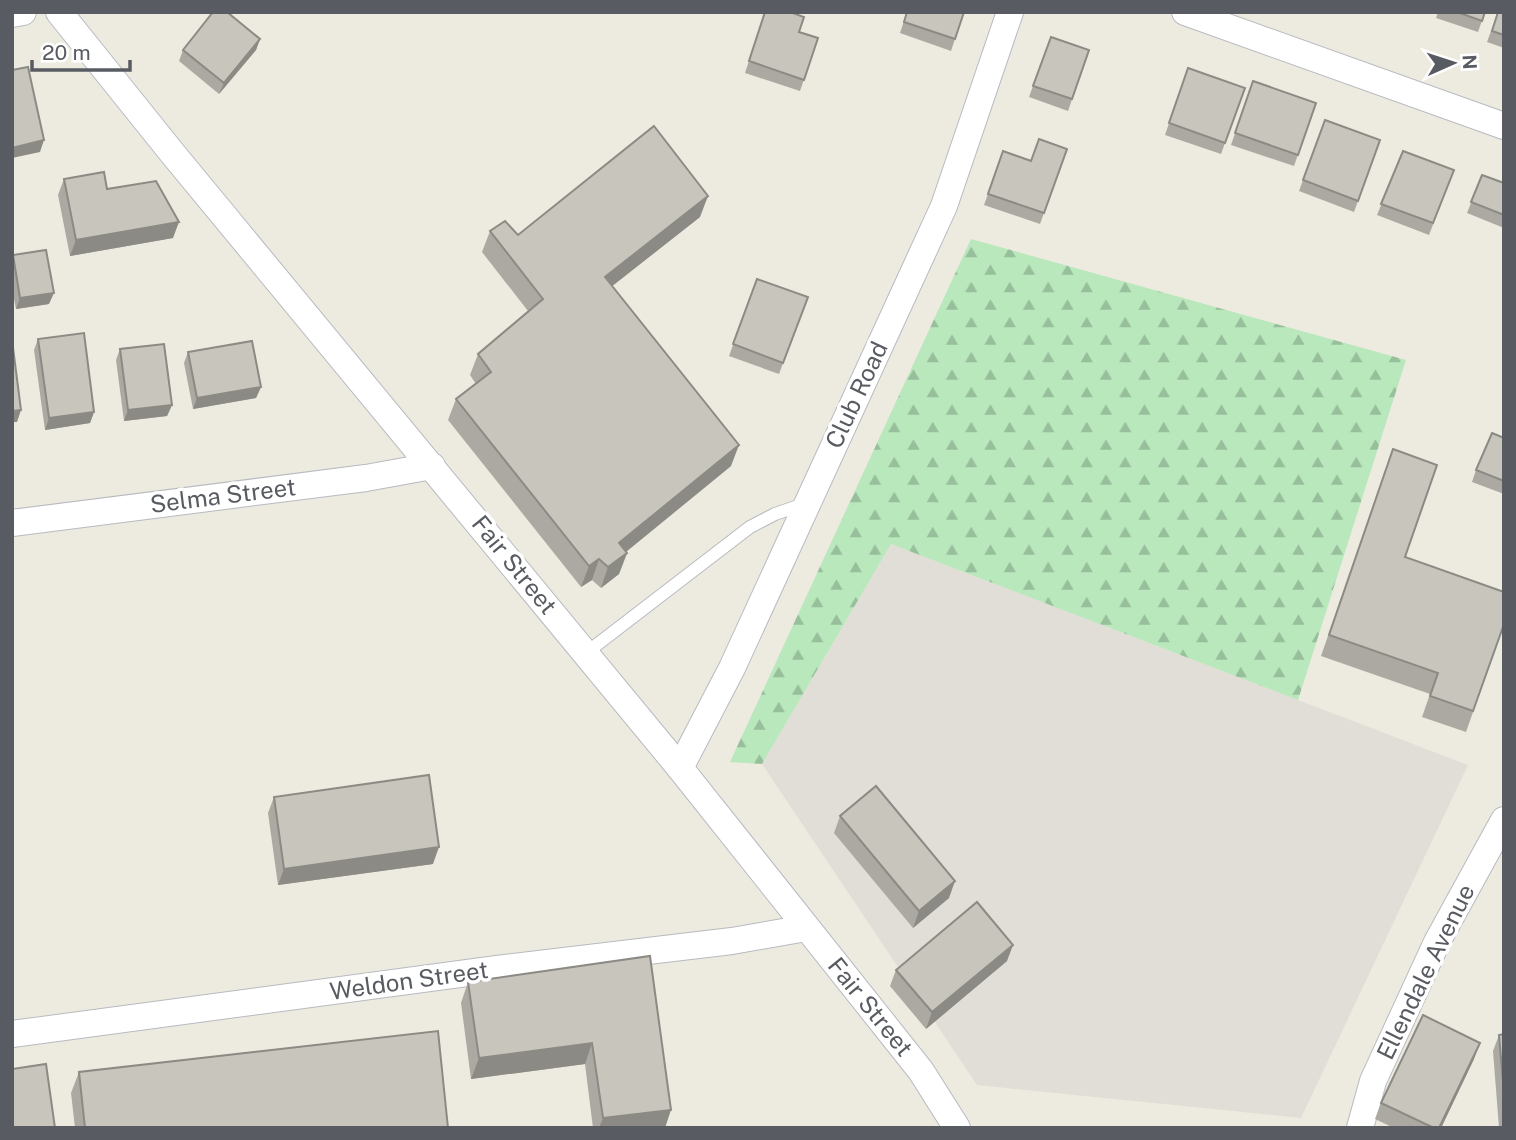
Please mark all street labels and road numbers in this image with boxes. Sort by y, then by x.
street label: Club Road [819,337,893,452]
street label: Selma Street [148,472,297,518]
street label: Fair Street [467,509,563,619]
street label: Ellendale Avenue [1371,879,1480,1064]
street label: Fair Street [823,951,919,1061]
street label: Weldon Street [328,955,490,1005]

